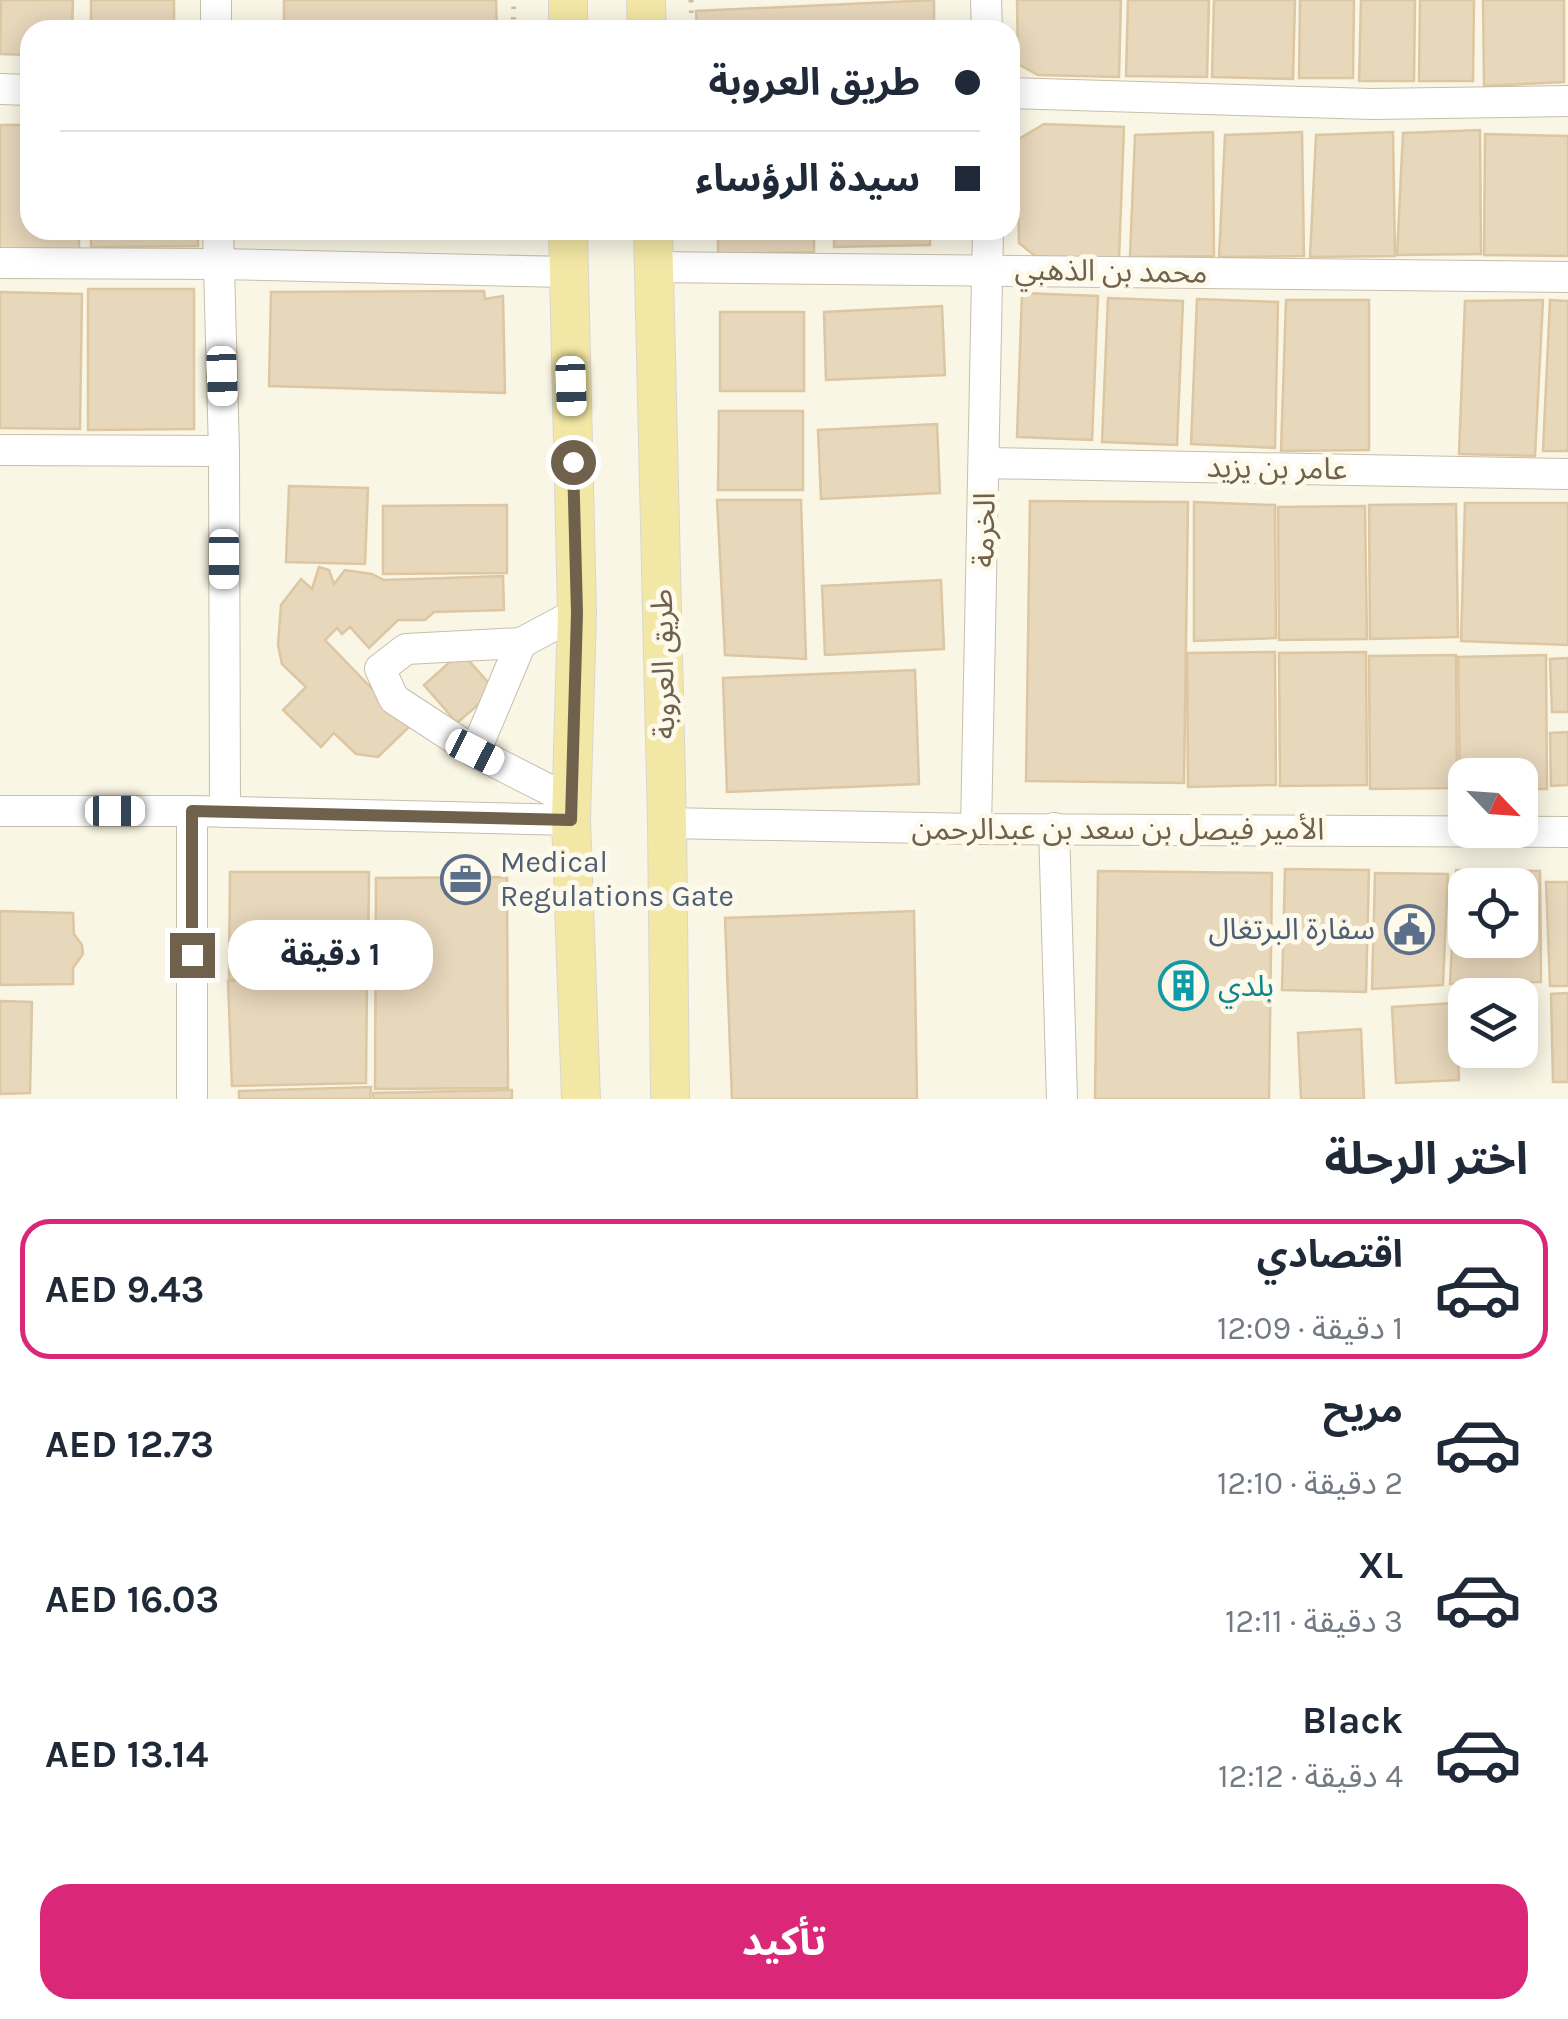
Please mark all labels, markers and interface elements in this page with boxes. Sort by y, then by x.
text: طريق العروبة [708,60,920,105]
text: سيدة الرؤساء [695,156,920,201]
street label: محمد بن الذهبي [1014,251,1208,296]
car [206,345,238,407]
car [555,355,587,417]
route start [551,440,596,485]
street label: عامر بن يزيد [1206,449,1348,487]
street label: الخرمة [965,492,1003,568]
car [209,529,239,589]
street label: طريق العروبة [644,589,682,739]
car [441,725,509,779]
north arrow [1448,758,1538,848]
map controls [1448,758,1538,1068]
car [85,796,145,826]
street label: الأمير فيصل بن سعد بن عبدالرحمن [912,811,1324,847]
place label: Medical Regulations Gate [500,844,734,914]
office icon: Medical Regulations Gate [439,853,491,905]
button: locate [1448,868,1538,958]
public building icon: سفارة البرتغال [1384,903,1436,955]
place label: سفارة البرتغال [1208,911,1375,947]
callout: 1 دقيقة [227,920,432,990]
route end [170,933,215,978]
text: 1 دقيقة [280,936,381,973]
building icon: بلدي [1157,960,1209,1012]
place label: بلدي [1218,968,1274,1009]
button: layers [1448,978,1538,1068]
text: اختر الرحلة [1324,1133,1528,1185]
text: اقتصادي [1257,1232,1403,1277]
icon: car [1433,1244,1523,1334]
text: AED 9.43 [45,1267,204,1312]
text: 1 دقيقة · 12:09 [1217,1310,1403,1347]
text: مريح [1323,1387,1403,1432]
icon: car [1433,1399,1523,1489]
text: AED 12.73 [45,1422,214,1467]
text: 2 دقيقة · 12:10 [1217,1465,1403,1502]
text: XL [1358,1543,1403,1588]
icon: car [1433,1554,1523,1644]
text: AED 16.03 [45,1577,219,1622]
text: 3 دقيقة · 12:11 [1225,1603,1403,1640]
text: Black [1302,1698,1403,1743]
icon: car [1433,1709,1523,1799]
text: AED 13.14 [45,1732,208,1777]
text: 4 دقيقة · 12:12 [1218,1758,1403,1795]
button: تأكيد [40,1884,1528,1999]

